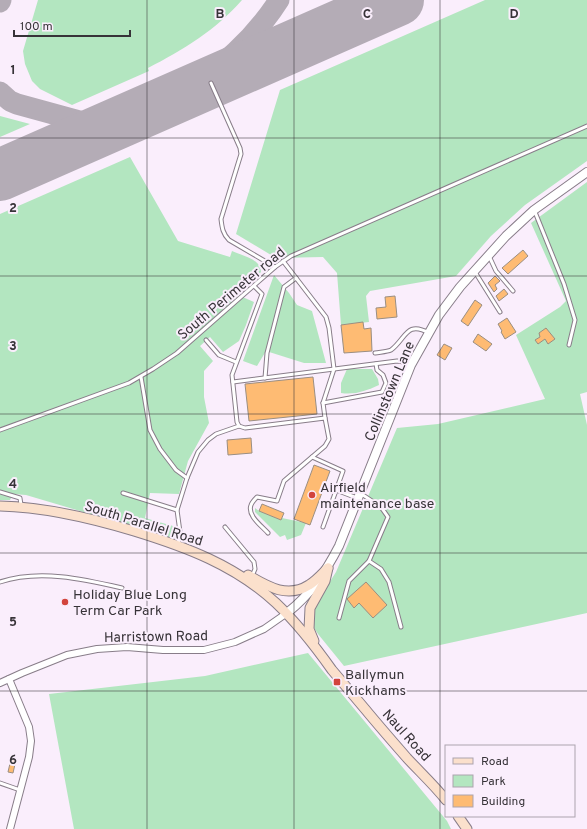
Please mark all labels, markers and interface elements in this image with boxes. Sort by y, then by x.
text: B [216,7,225,23]
text: C [363,7,371,23]
text: D [509,7,519,23]
scale bar [14,12,130,38]
text: 100 m [20,19,53,35]
text: 1 [10,63,16,79]
text: 2 [9,201,17,217]
street label: South Perimeter road [175,244,289,344]
text: 3 [9,339,17,355]
street label: Collinstown Lane [362,339,419,444]
text: 4 [9,477,17,493]
place label: Airfield maintenance base [320,480,434,513]
marker: Airfield maintenance base [307,490,317,500]
street label: South Parallel Road [82,498,205,551]
place label: Holiday Blue Long Term Car Park [73,587,187,620]
marker: Holiday Blue Long Term Car Park [60,597,70,607]
text: 5 [9,615,17,631]
street label: Harristown Road [104,628,208,647]
place label: Ballymun Kickhams [345,667,406,700]
marker: Ballymun Kickhams [332,677,342,687]
street label: Naul Road [378,706,434,766]
legend [445,745,575,817]
text: 6 [9,753,17,769]
text: Road [481,754,509,770]
text: Park [481,774,506,790]
text: Building [481,794,525,810]

